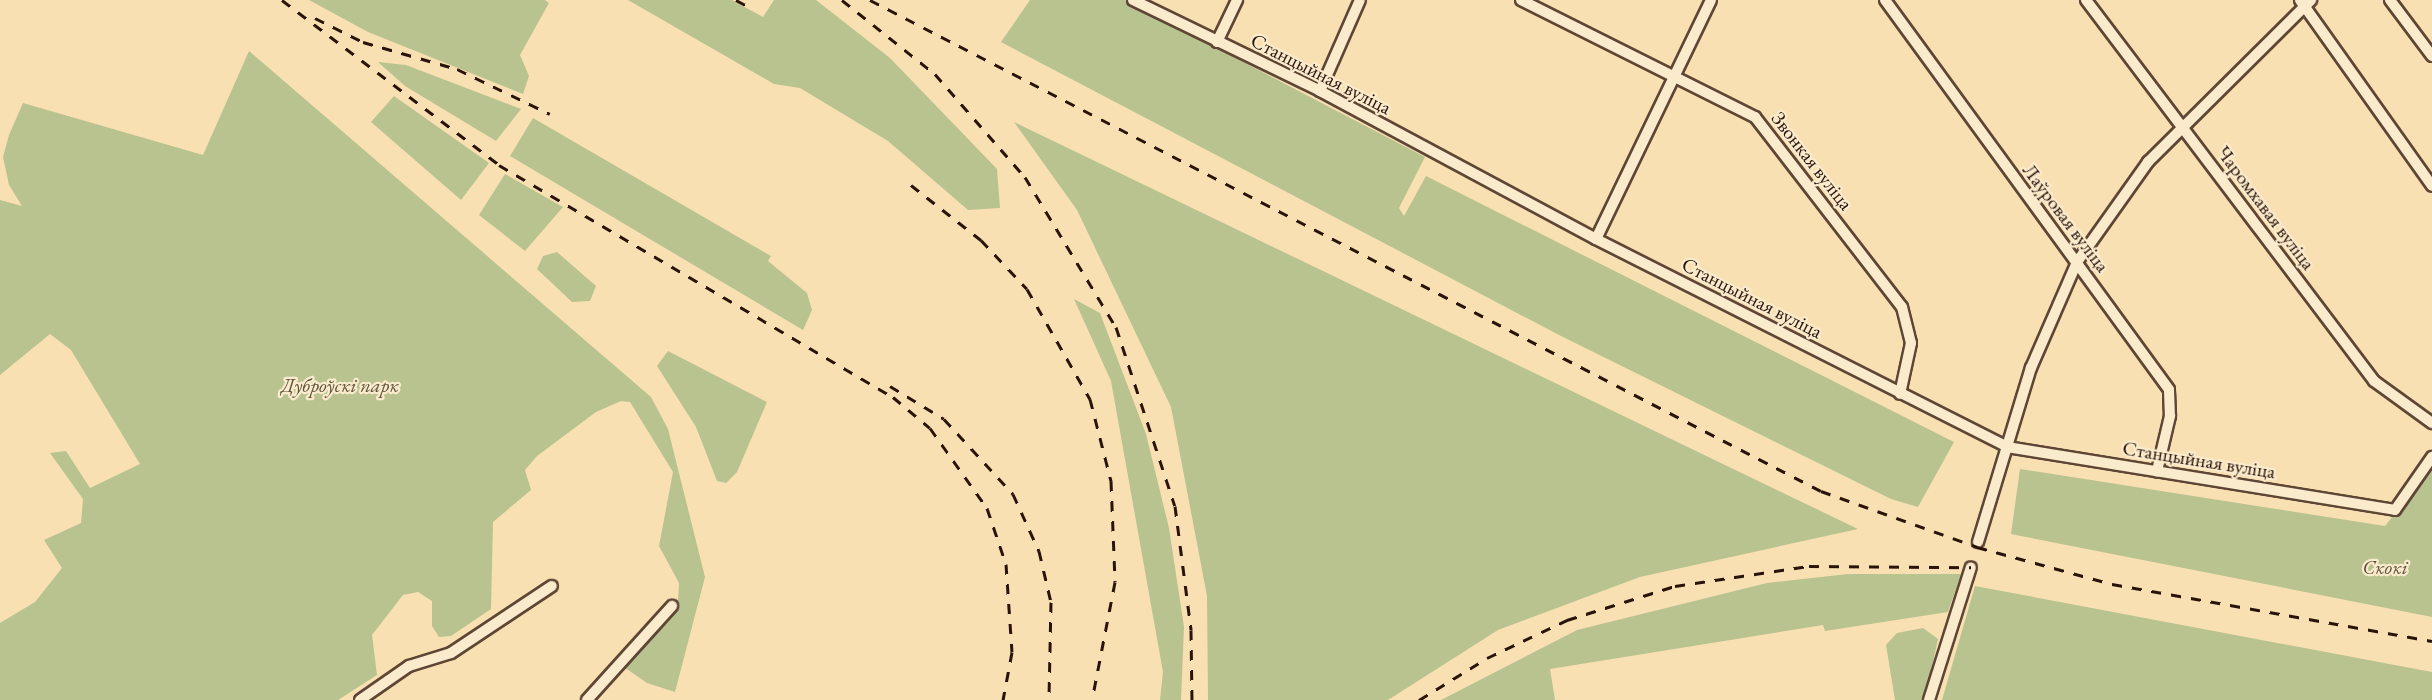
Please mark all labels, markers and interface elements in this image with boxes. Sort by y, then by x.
street label: Станцыйная вуліца [1247,28,1395,120]
street label: Звонкая вуліца [1766,107,1858,215]
street label: Чаромхавая вуліца [2212,141,2320,275]
street label: Лаўровая вуліца [2017,159,2115,277]
street label: Станцыйная вуліца [1678,252,1826,344]
park label: Дуброўскі парк [281,373,399,397]
street label: Станцыйная вуліца [2121,436,2277,484]
park label: Скокі [2362,555,2408,579]

